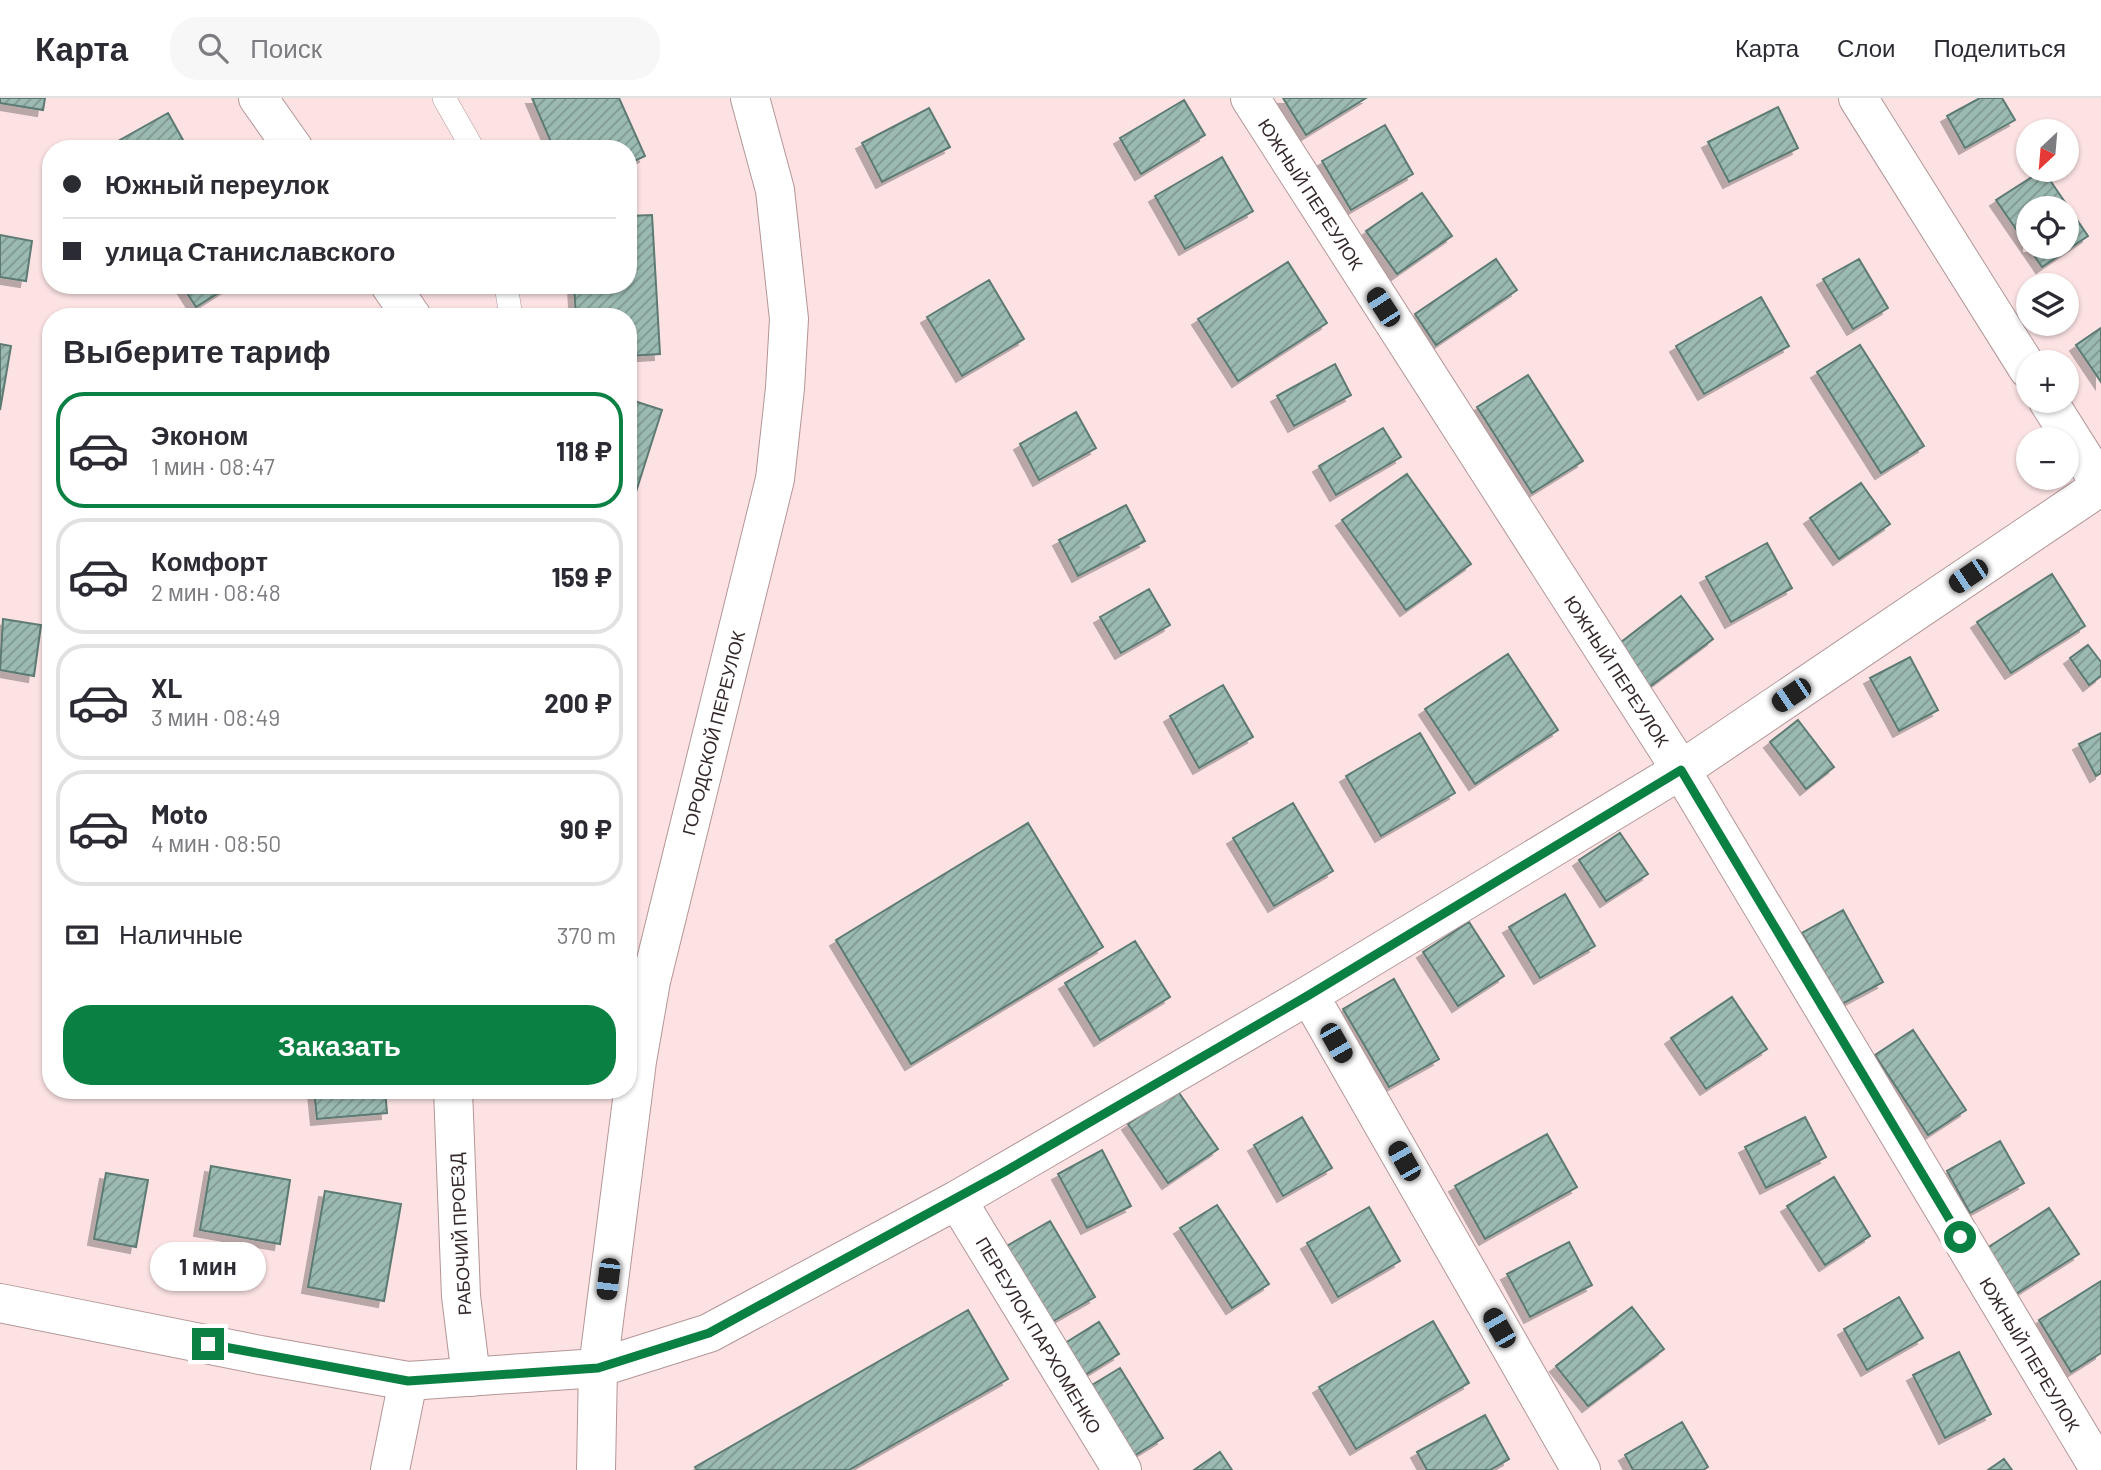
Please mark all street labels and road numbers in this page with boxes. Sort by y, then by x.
street label: ЮЖНЫЙ ПЕРЕУЛОК [1254,114,1368,274]
street label: ЮЖНЫЙ ПЕРЕУЛОК [1560,591,1674,751]
street label: ГОРОДСКОЙ ПЕРЕУЛОК [677,628,749,838]
street label: РАБОЧИЙ ПРОЕЗД [445,1152,475,1316]
street label: ПЕРЕУЛОК ПАРХОМЕНКО [971,1233,1107,1437]
street label: ЮЖНЫЙ ПЕРЕУЛОК [1975,1273,2085,1436]

